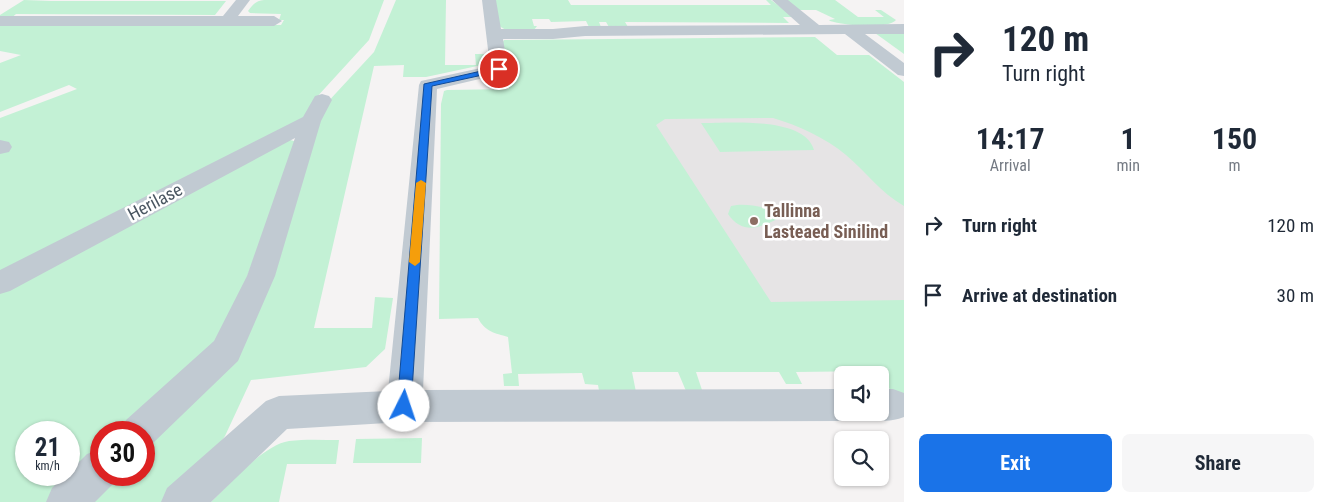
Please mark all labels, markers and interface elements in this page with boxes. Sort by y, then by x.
text: 120 m [1002,19,1089,60]
icon: right [919,20,984,85]
pin [478,48,520,90]
icon: arrive [485,55,513,83]
text: Turn right [1002,61,1085,86]
text: 14:17 [976,121,1045,156]
text: 1 [1121,121,1136,156]
text: 150 [1212,121,1257,156]
text: Arrival [990,156,1031,175]
text: min [1116,156,1140,175]
text: m [1228,156,1240,175]
street label: Herilase [124,179,186,225]
place label: Tallinna Lasteaed Sinilind [764,200,888,242]
icon: right [919,211,947,239]
text: Turn right [962,214,1037,237]
text: 120 m [1267,214,1314,237]
marker: Tallinna Lasteaed Sinilind [748,215,760,227]
icon: arrive [919,281,947,309]
text: Arrive at destination [962,284,1117,307]
text: 30 m [1277,284,1314,307]
map controls [834,366,889,486]
button: sound [834,366,889,421]
position arrow [377,379,429,431]
speed limit sign: 30 [90,421,155,486]
button: search [834,431,889,486]
text: 21 [35,433,60,462]
button: Exit [919,434,1112,492]
button: Share [1122,434,1314,492]
text: km/h [35,459,60,473]

